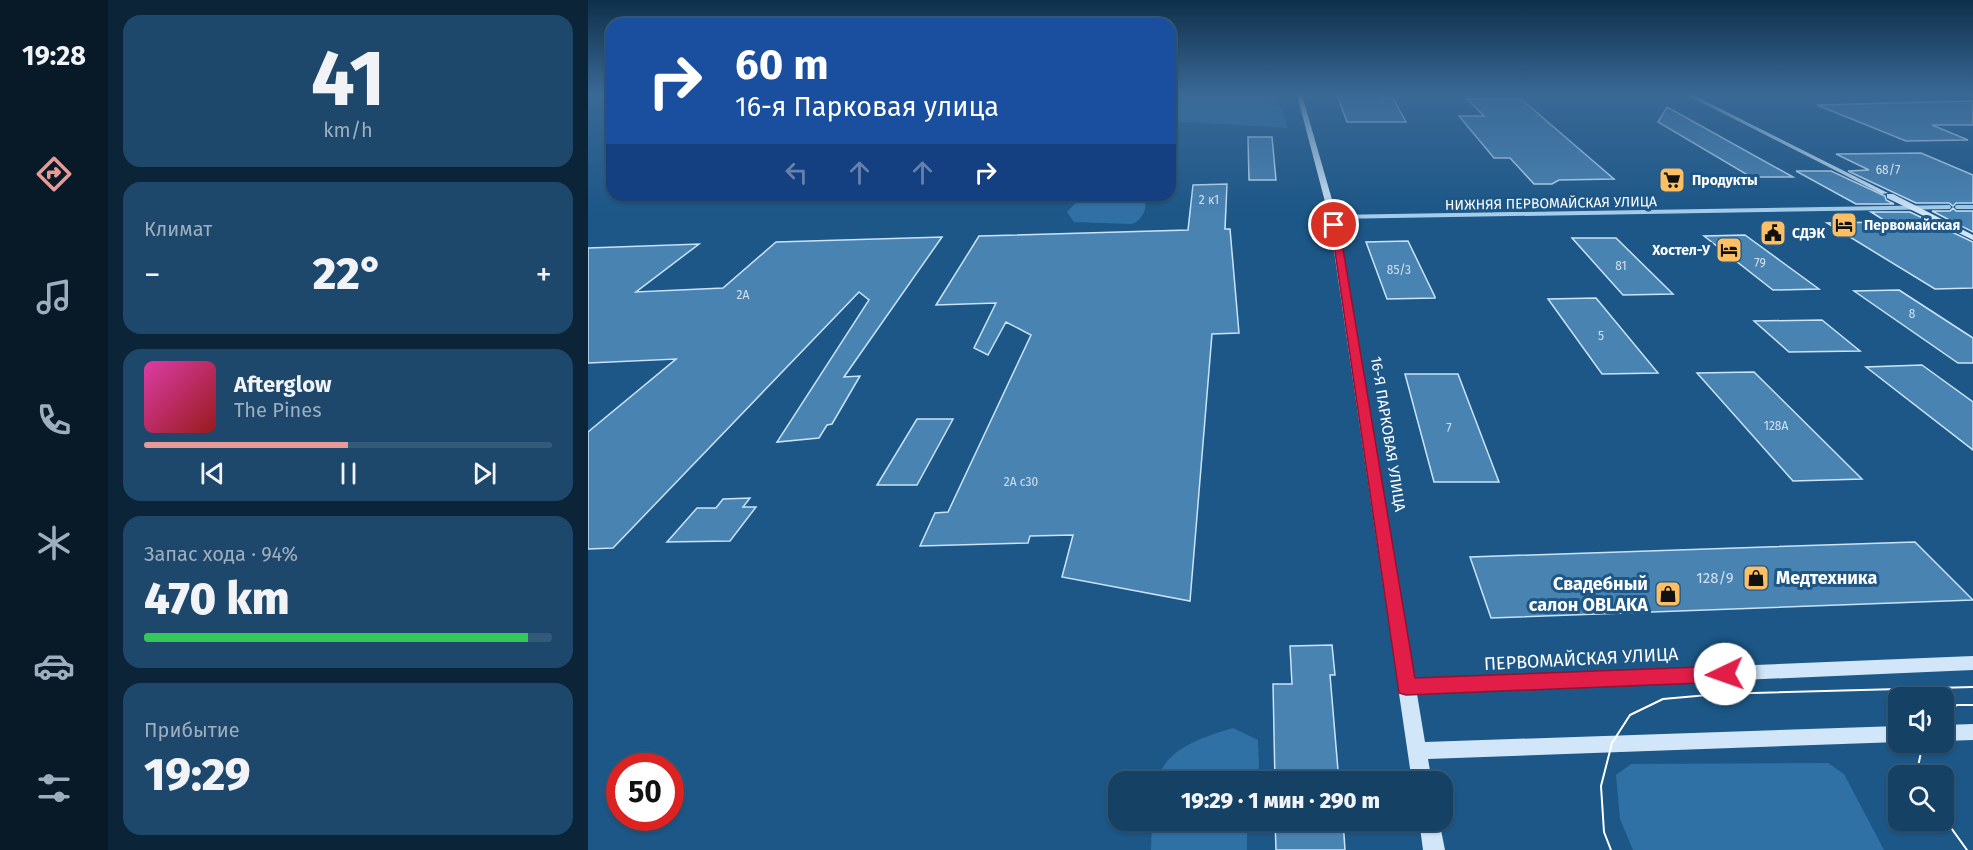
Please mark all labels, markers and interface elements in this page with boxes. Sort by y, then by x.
text: 41 [311,32,385,126]
text: 19:28 [22,40,86,72]
text: 60 m [735,40,829,90]
icon: right [636,42,714,120]
text: 16-я Парковая улица [735,91,999,123]
text: km/h [323,118,373,142]
icon: directions [33,153,75,195]
icon: left [780,156,813,189]
icon: ahead [843,156,876,189]
icon: ahead [906,156,939,189]
icon: right [969,156,1002,189]
house number: 68/7 [1876,163,1900,177]
supermarket icon: Продукты [1657,165,1687,195]
place label: Продукты [1692,172,1758,189]
house number: 2 к1 [1199,193,1219,207]
street label: НИЖНЯЯ ПЕРВОМАЙСКАЯ УЛИЦА [1445,193,1657,214]
pin [1308,199,1359,250]
icon: arrive [1317,208,1350,241]
hotel icon: Первомайская [1829,210,1859,240]
text: Климат [144,217,212,241]
place label: Первомайская [1864,217,1960,234]
public building icon: СДЭК [1758,218,1788,248]
place label: СДЭК [1792,225,1825,242]
hotel icon: Хостел-У [1714,235,1744,265]
place label: Хостел-У [1651,242,1711,259]
text: 22° [313,247,383,301]
text: − [144,255,161,295]
text: + [536,255,552,295]
house number: 79 [1754,256,1766,270]
house number: 81 [1615,259,1627,273]
house number: 85/3 [1387,263,1411,277]
icon: music [33,276,75,318]
house number: 2А [737,288,750,302]
house number: 8 [1909,307,1916,321]
house number: 5 [1598,329,1604,343]
street label: 16-Я ПАРКОВАЯ УЛИЦА [1367,355,1409,513]
text: Afterglow [234,371,331,398]
text: The Pines [234,398,321,422]
icon: phone [33,399,75,441]
house number: 128А [1764,419,1788,433]
house number: 7 [1446,421,1452,435]
icon: previous [196,457,229,490]
icon: pause [332,457,365,490]
icon: next [468,457,501,490]
house number: 2А с30 [1004,475,1039,489]
icon: climate [33,522,75,564]
text: Запас хода · 94% [144,542,298,566]
shop icon: Медтехника [1741,563,1771,593]
place label: Медтехника [1776,567,1877,589]
house number: 128/9 [1696,569,1734,587]
text: 470 km [144,572,290,626]
place label: Свадебный салон OBLAKA [1529,573,1648,616]
shop icon: Свадебный салон OBLAKA [1653,579,1683,609]
position arrow [1693,642,1757,706]
street label: ПЕРВОМАЙСКАЯ УЛИЦА [1483,643,1679,675]
icon: car [33,645,75,687]
map controls [1888,687,1954,831]
button: sound [1888,687,1954,753]
text: Прибытие [144,718,240,742]
text: 19:29 [144,748,251,802]
speed limit sign: 50 [606,753,684,831]
button: search [1888,765,1954,831]
icon: filters [33,767,75,809]
text: 19:29 · 1 мин · 290 m [1181,787,1380,814]

